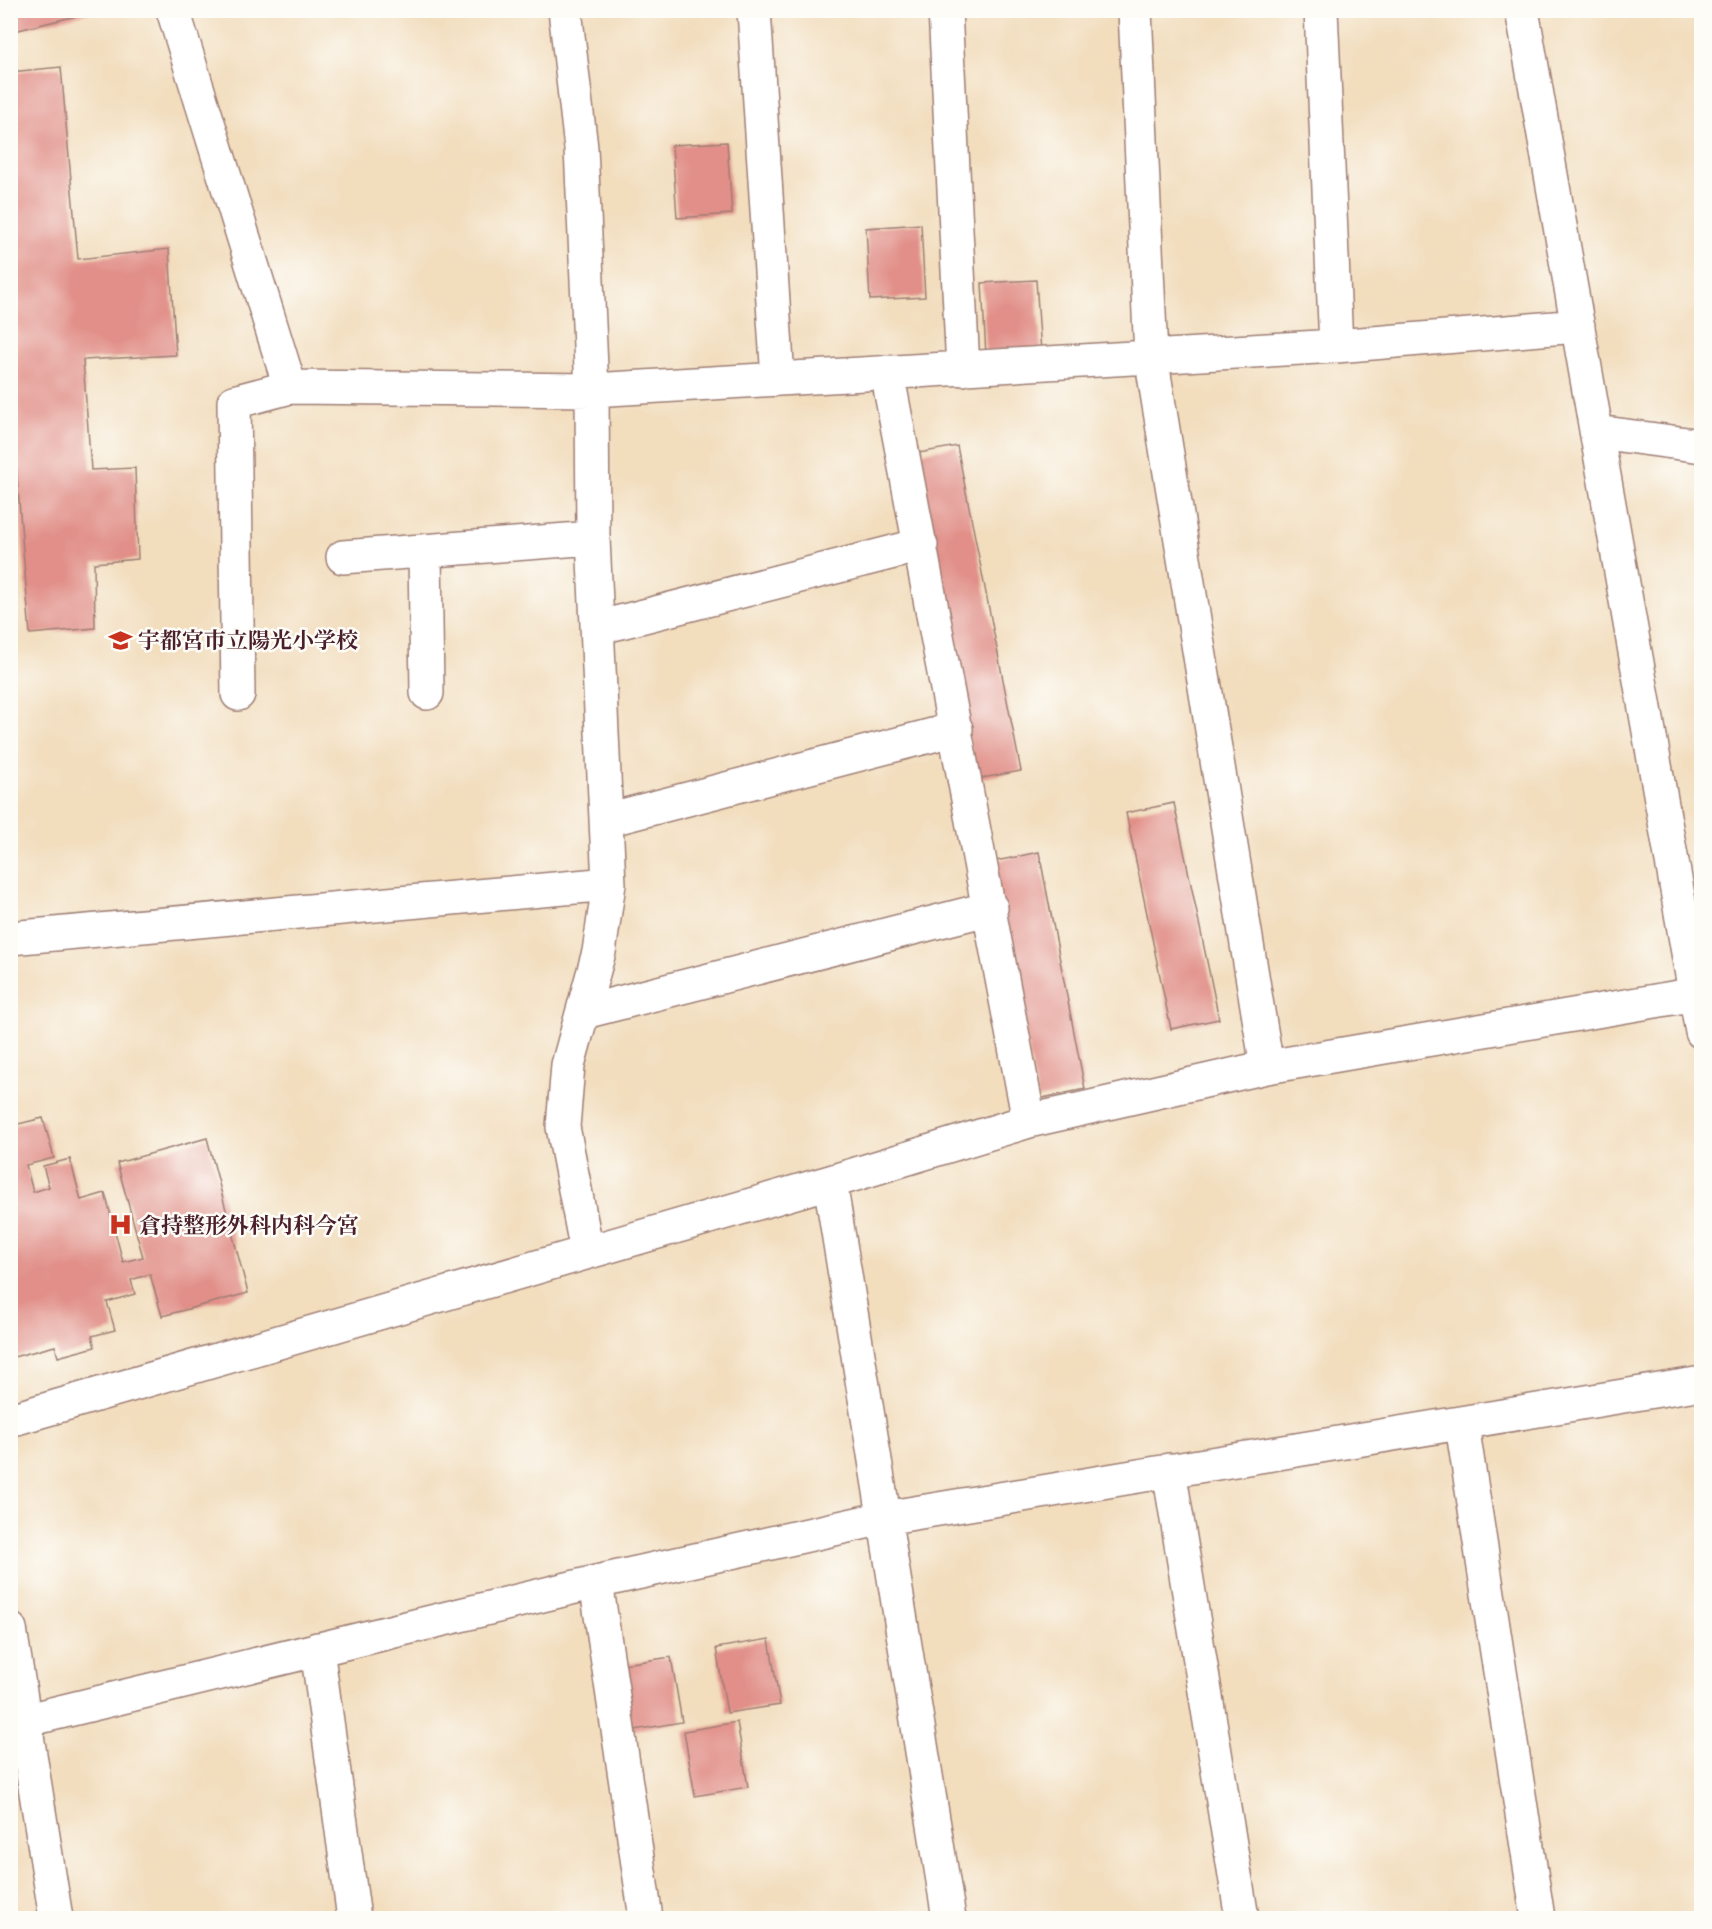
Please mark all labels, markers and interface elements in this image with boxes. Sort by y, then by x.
place label: 宇都宮市立陽光小学校 [138,626,358,656]
school or university icon: 宇都宮市立陽光小学校 [107,627,133,653]
place label: 倉持整形外科内科今宮 [139,1211,359,1241]
hospital icon: 倉持整形外科内科今宮 [108,1212,134,1238]

